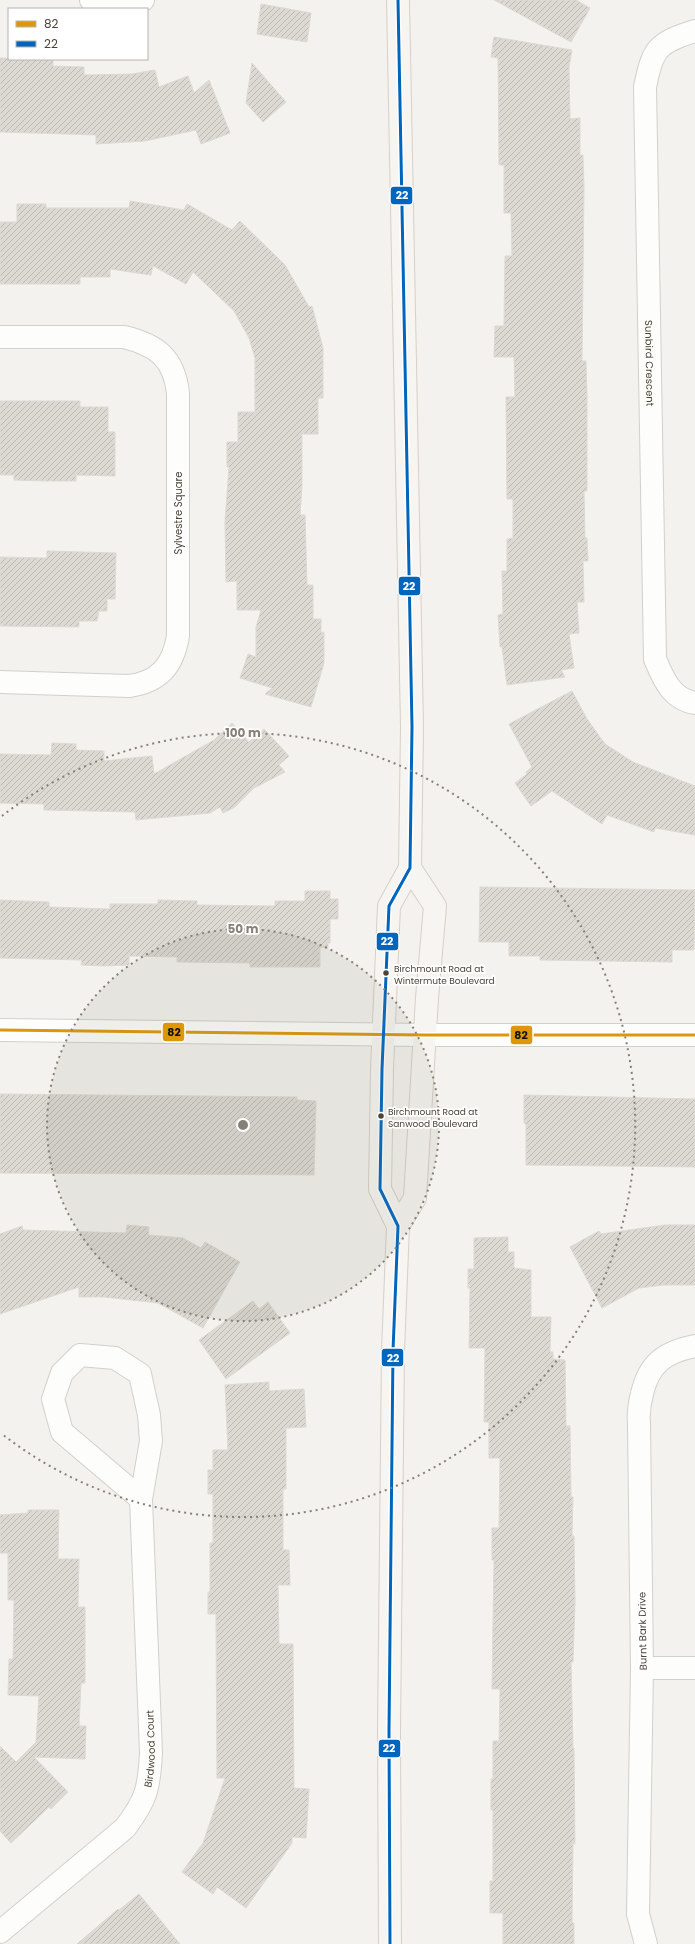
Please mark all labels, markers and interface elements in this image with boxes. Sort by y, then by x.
legend [8,8,148,60]
text: 82 [44,15,59,32]
text: 22 [44,35,58,52]
line badge: 22 [390,186,413,205]
text: 22 [396,187,408,203]
street label: Sunbird Crescent [641,320,658,407]
street label: Sylvestre Square [171,472,186,554]
line badge: 22 [398,576,421,596]
text: 22 [403,578,415,594]
text: 100 m [225,724,261,741]
text: 50 m [228,920,259,937]
line badge: 22 [376,932,399,951]
text: 22 [381,933,393,949]
place label: Birchmount Road at Wintermute Boulevard [394,963,495,987]
marker: Birchmount Road at Wintermute Boulevard [381,968,391,978]
line badge: 82 [162,1022,185,1042]
text: 82 [167,1024,181,1040]
line badge: 82 [510,1025,533,1045]
text: 82 [514,1027,528,1043]
place label: Birchmount Road at Sanwood Boulevard [388,1106,478,1130]
marker: Birchmount Road at Sanwood Boulevard [376,1111,386,1121]
centre of rings [236,1118,250,1132]
line badge: 22 [381,1348,404,1367]
text: 22 [387,1350,399,1366]
street label: Burnt Bark Drive [634,1592,651,1670]
street label: Birdwood Court [140,1709,159,1789]
line badge: 22 [378,1739,401,1758]
text: 22 [383,1740,395,1756]

